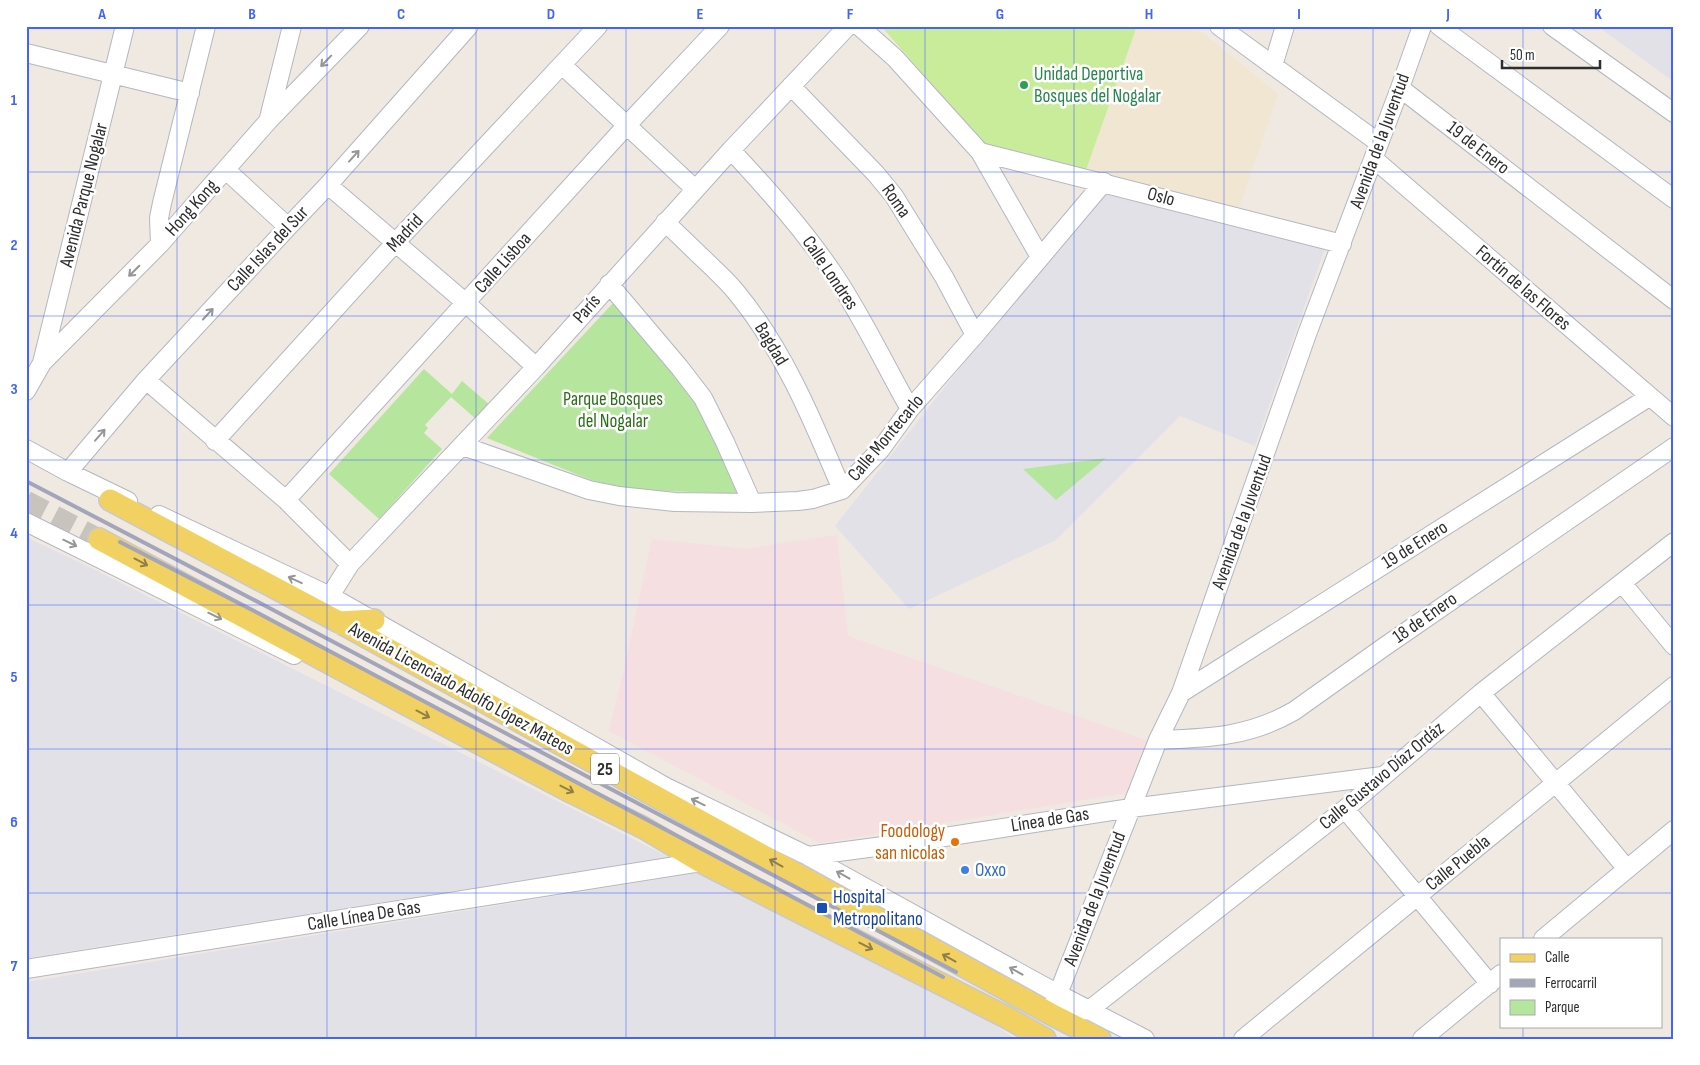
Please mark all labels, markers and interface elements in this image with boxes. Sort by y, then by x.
text: A [97,5,106,24]
text: B [248,5,256,24]
text: C [397,5,405,24]
text: D [547,5,555,24]
text: E [697,5,704,24]
text: F [847,5,854,24]
text: G [996,5,1004,24]
text: H [1145,5,1153,24]
text: I [1297,5,1301,24]
text: J [1445,5,1450,24]
text: K [1594,5,1602,24]
scale bar [1502,38,1600,70]
text: 50 m [1510,46,1535,65]
one-way arrow [320,55,332,67]
place label: Unidad Deportiva Bosques del Nogalar [1034,63,1162,108]
street label: Avenida de la Juventud [1345,70,1415,212]
marker: Unidad Deportiva Bosques del Nogalar [1018,79,1030,91]
text: 1 [11,91,18,110]
street label: 19 de Enero [1442,116,1514,180]
street label: Avenida Parque Nogalar [55,120,113,271]
one-way arrow [348,150,359,163]
street label: Hong Kong [161,175,224,241]
street label: Roma [876,180,916,222]
street label: Oslo [1145,182,1177,212]
street label: Calle Islas del Sur [222,201,314,297]
street label: Madrid [382,209,428,257]
street label: Calle Lisboa [470,228,536,298]
street label: Calle Londres [797,232,863,315]
text: 2 [10,236,18,255]
street label: Fortín de las Flores [1471,240,1575,336]
one-way arrow [127,265,140,277]
street label: París [568,290,606,328]
one-way arrow [202,307,214,320]
street label: Bagdad [749,318,793,370]
text: 3 [10,380,18,399]
park label: Parque Bosques del Nogalar [563,388,663,433]
street label: Calle Montecarlo [843,390,929,486]
one-way arrow [94,429,105,442]
street label: Avenida de la Juventud [1207,451,1277,593]
street label: 19 de Enero [1378,516,1452,574]
text: 4 [10,524,18,543]
one-way arrow [62,539,77,548]
one-way arrow [134,557,149,567]
one-way arrow [288,575,303,584]
street label: 18 de Enero [1388,588,1462,648]
one-way arrow [207,612,222,621]
street label: Avenida Licenciado Adolfo López Mateos [344,617,578,761]
text: 5 [10,668,18,687]
one-way arrow [415,709,430,719]
street label: Calle Gustavo Díaz Ordáz [1315,717,1449,835]
road number: 25 [591,754,619,784]
one-way arrow [559,785,574,795]
one-way arrow [691,797,706,806]
street label: Línea de Gas [1009,802,1091,838]
text: 6 [10,813,18,832]
place label: Foodology san nicolas [875,820,946,865]
street label: Avenida de la Juventud [1059,829,1131,970]
street label: Calle Puebla [1421,830,1495,896]
marker: Foodology san nicolas [949,836,961,848]
one-way arrow [769,858,784,868]
place label: Oxxo [975,859,1006,882]
marker: Oxxo [959,864,971,876]
one-way arrow [836,870,850,880]
place label: Hospital Metropolitano [833,886,923,931]
street label: Calle Línea De Gas [306,896,422,936]
marker: Hospital Metropolitano [815,901,829,915]
legend [1500,938,1662,1028]
one-way arrow [858,942,873,951]
text: Calle [1545,948,1569,967]
one-way arrow [942,953,957,963]
text: 7 [11,957,18,976]
one-way arrow [1009,965,1023,975]
text: Ferrocarril [1545,974,1597,993]
text: Parque [1545,998,1580,1017]

